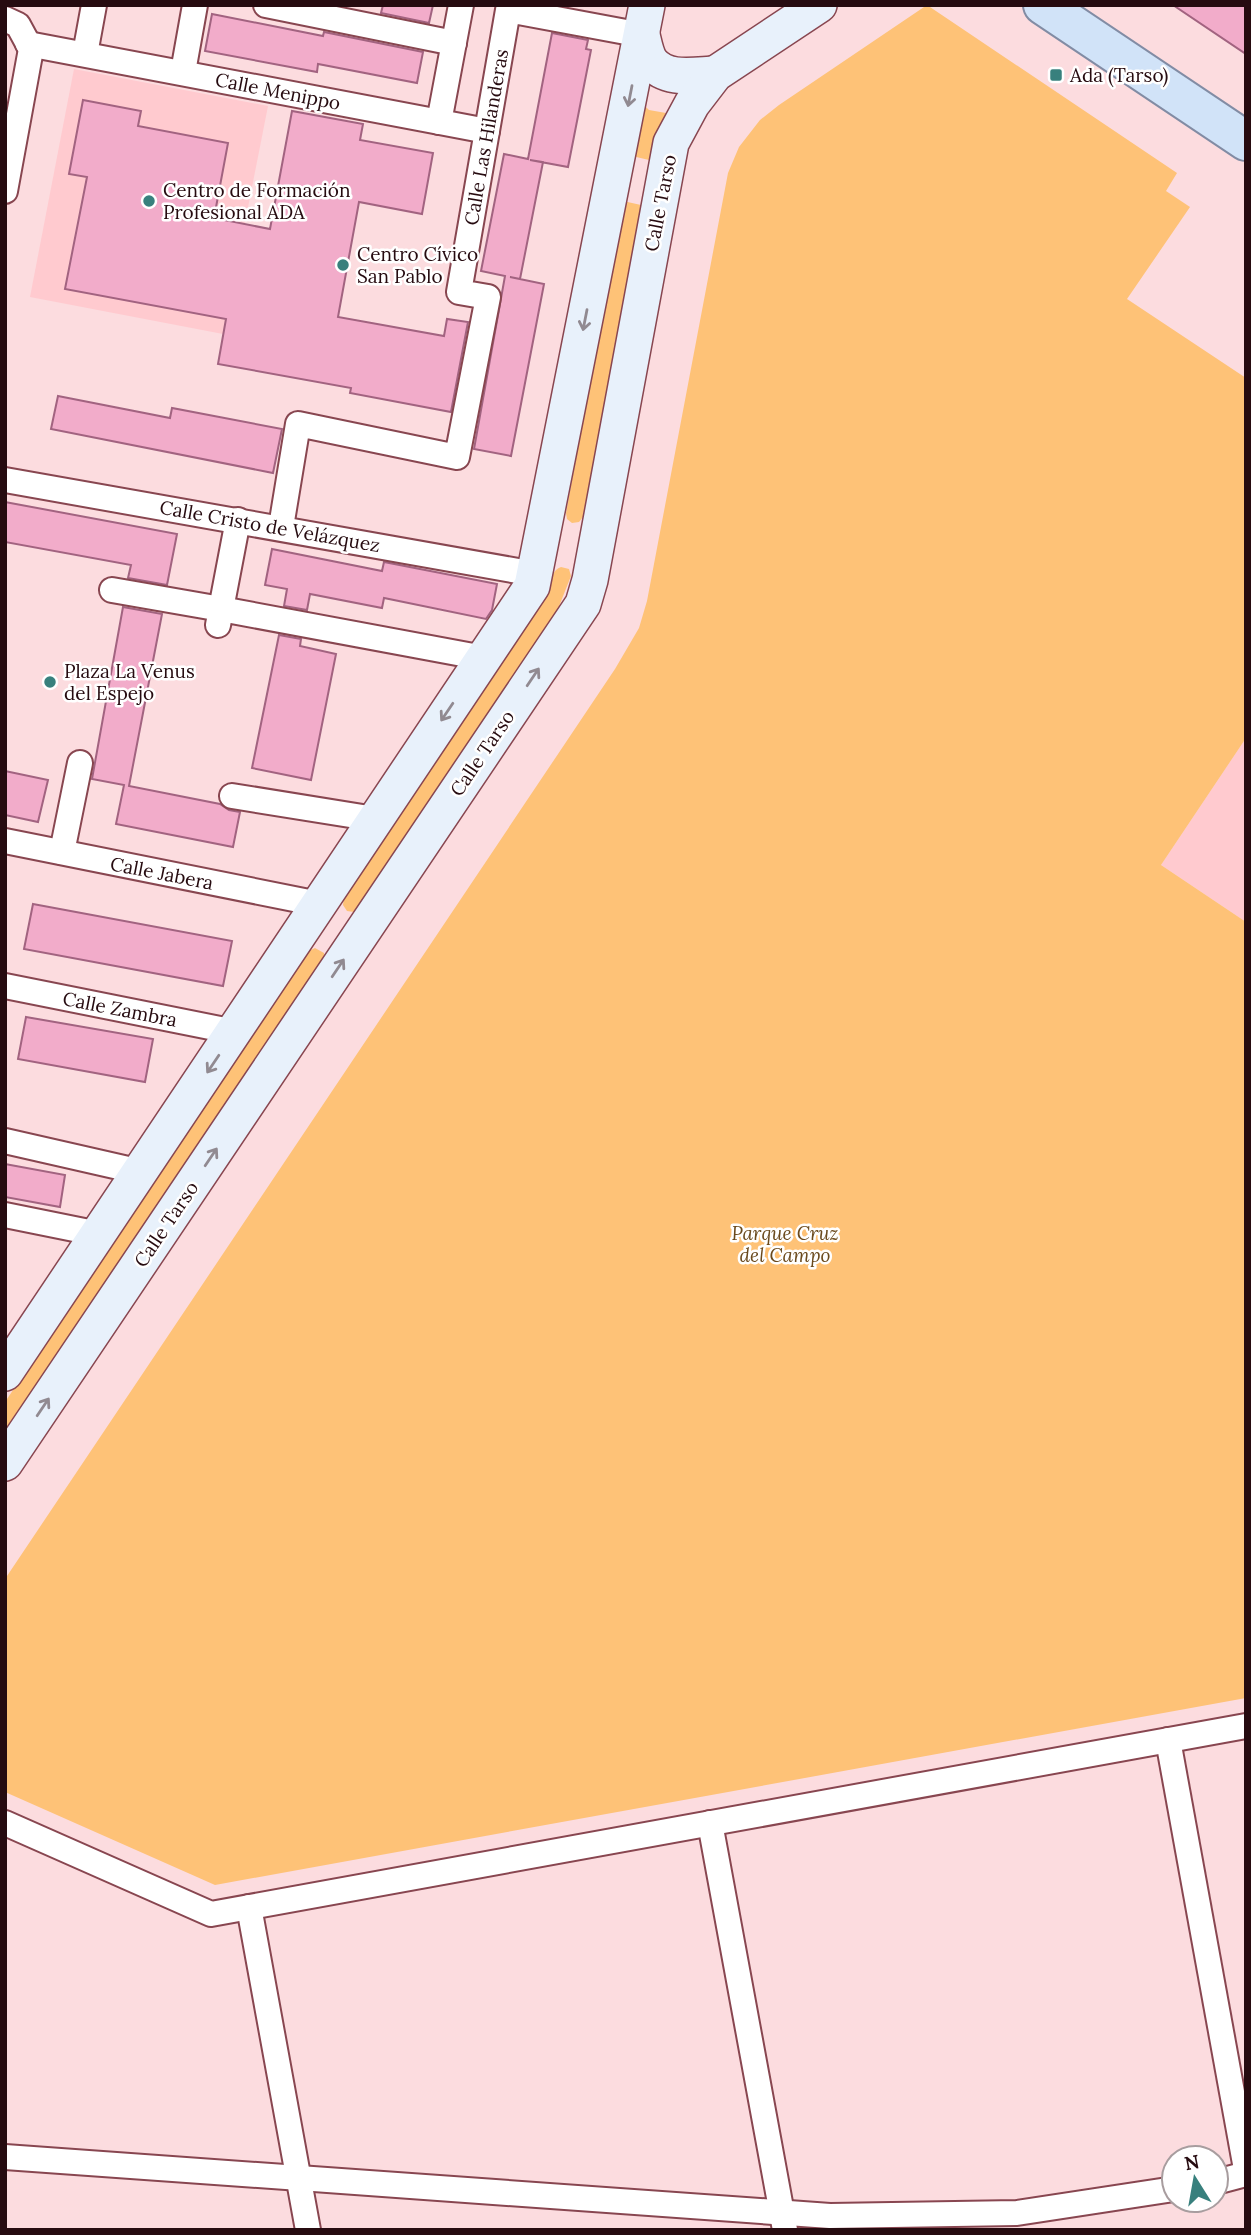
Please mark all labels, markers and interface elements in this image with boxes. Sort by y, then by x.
street label: Calle Las Hilanderas [459,47,513,227]
place label: Ada (Tarso) [1069,63,1169,88]
street label: Calle Menippo [213,67,343,115]
marker: Ada (Tarso) [1048,67,1064,83]
one-way arrow [622,84,636,107]
street label: Calle Tarso [639,152,681,254]
place label: Centro de Formación Profesional ADA [163,178,351,224]
marker: Centro de Formación Profesional ADA [141,193,157,209]
place label: Centro Cívico San Pablo [357,242,478,288]
marker: Centro Cívico San Pablo [335,257,351,273]
one-way arrow [578,308,592,330]
street label: Calle Cristo de Velázquez [158,495,382,557]
place label: Plaza La Venus del Espejo [64,659,195,705]
one-way arrow [526,668,540,687]
marker: Plaza La Venus del Espejo [42,674,58,690]
one-way arrow [440,702,455,721]
street label: Calle Tarso [445,706,519,800]
street label: Calle Jabera [108,851,216,895]
one-way arrow [331,959,345,978]
street label: Calle Zambra [61,986,179,1032]
one-way arrow [206,1054,220,1074]
one-way arrow [204,1148,218,1167]
street label: Calle Tarso [129,1177,203,1271]
park label: Parque Cruz del Campo [731,1221,839,1267]
one-way arrow [36,1397,50,1417]
north arrow [1160,2144,1230,2214]
text: N [1182,2149,1202,2175]

